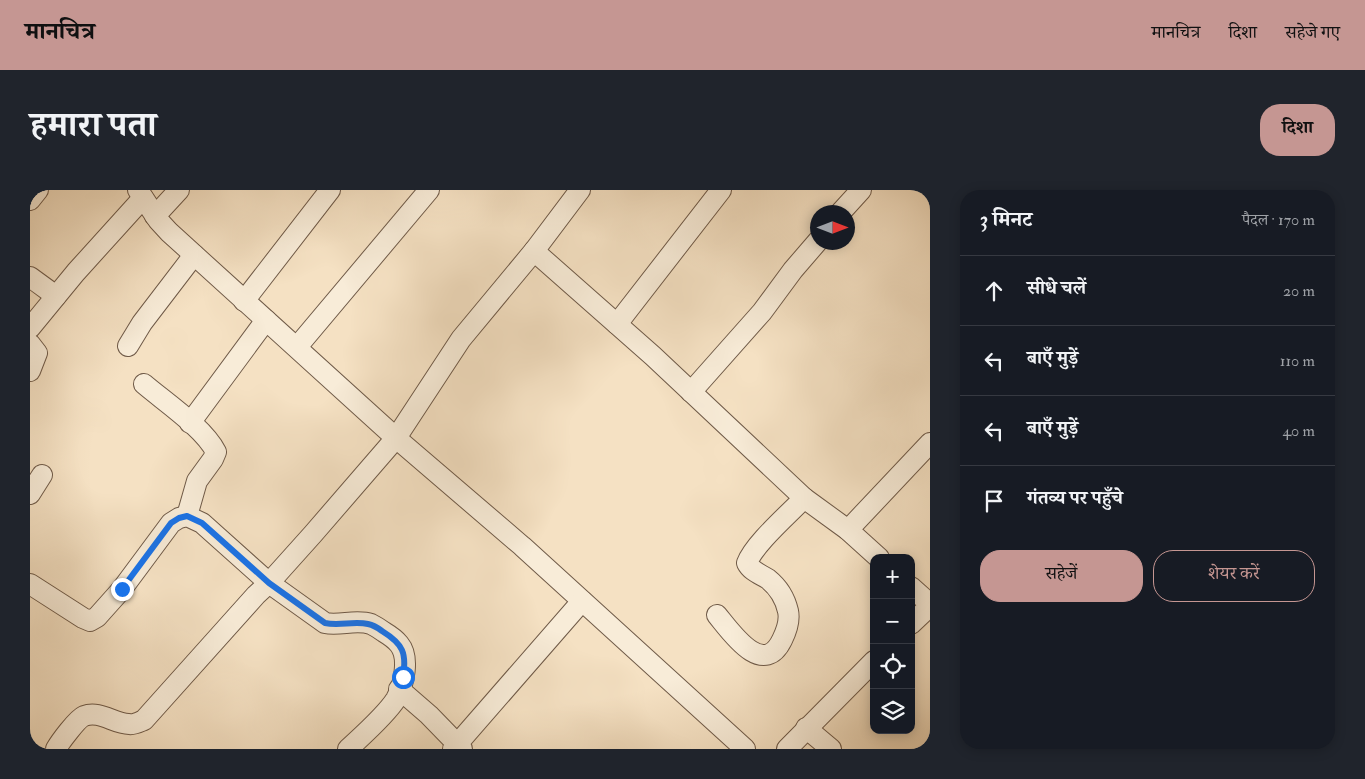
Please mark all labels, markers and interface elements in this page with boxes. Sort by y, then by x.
text: मानचित्र [25,16,95,47]
text: मानचित्र [1152,21,1200,44]
text: दिशा [1228,21,1257,44]
text: सहेजे गए [1285,21,1340,44]
text: हमारा पता [30,103,156,147]
button: दिशा [1260,104,1335,156]
north arrow [810,205,855,250]
text: 3 मिनट [980,206,1032,233]
text: पैदल · 170 m [1242,210,1315,230]
text: सीधे चलें [1027,276,1086,300]
icon: ahead [980,277,1008,305]
text: 20 m [1283,281,1315,301]
text: बाएँ मुड़ें [1027,346,1078,370]
icon: left [980,347,1008,375]
text: 110 m [1280,351,1315,371]
text: बाएँ मुड़ें [1027,416,1078,440]
icon: left [980,417,1008,445]
text: 40 m [1282,421,1315,441]
text: गंतव्य पर पहुँचे [1027,486,1123,510]
icon: arrive [980,487,1008,515]
button: सहेजें [980,550,1143,602]
button: शेयर करें [1153,550,1315,602]
map controls [870,554,915,734]
button: + [870,554,915,599]
route end [111,578,134,601]
button: − [870,599,915,644]
button: locate [870,644,915,689]
route start [392,666,415,689]
button: layers [870,689,915,734]

